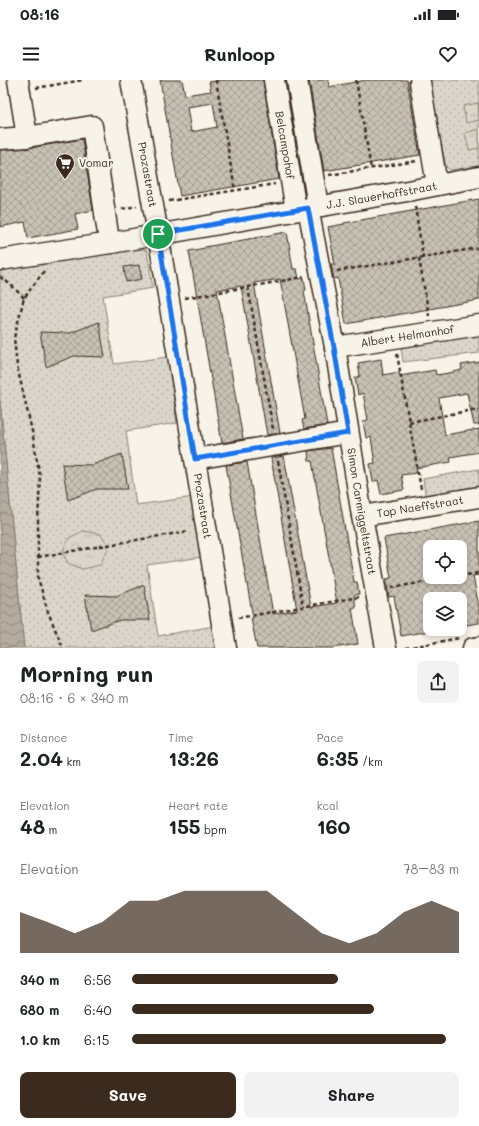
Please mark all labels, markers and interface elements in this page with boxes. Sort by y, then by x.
text: 08:16 [20,4,59,24]
text: Runloop [204,42,275,66]
icon: menu [20,43,42,65]
icon: heart [437,43,459,65]
street label: Belcampohof [272,110,299,181]
street label: Prozastraat [135,141,161,208]
supermarket icon: Vomar [54,152,76,180]
place label: Vomar [79,155,114,170]
street label: J.J. Slauerhoffstraat [325,177,438,212]
pin [141,217,175,251]
icon: arrive [147,223,169,245]
street label: Albert Helmanhof [359,321,456,350]
street label: Simon Carmiggeltstraat [344,447,381,576]
street label: Prozastraat [190,472,216,540]
street label: Top Naeffstraat [376,492,465,520]
map controls [423,540,467,636]
button: locate [423,540,467,584]
button: layers [423,592,467,636]
text: Morning run [20,659,153,688]
button: share [417,661,459,703]
text: 08:16 · 6 × 340 m [20,689,129,706]
text: Distance [20,730,67,745]
text: Time [168,730,193,745]
text: Pace [317,730,344,745]
text: 2.04 [20,745,63,771]
text: 13:26 [168,745,219,771]
text: 6:35 [317,745,359,771]
text: km [63,754,81,769]
text: /km [359,754,383,769]
text: Elevation [20,798,69,813]
text: Heart rate [168,798,228,813]
text: kcal [317,798,339,813]
text: 48 [20,813,45,839]
text: 155 [168,813,201,839]
text: 160 [317,813,350,839]
text: m [45,822,57,837]
text: bpm [201,822,227,837]
text: Elevation [20,860,78,877]
text: 78–83 m [403,860,459,877]
text: 340 m [20,971,59,988]
text: 6:56 [84,971,111,988]
text: 680 m [20,1001,59,1018]
text: 6:40 [84,1001,112,1018]
text: 1.0 km [20,1031,60,1048]
text: 6:15 [84,1031,109,1048]
button: Save [20,1072,236,1118]
button: Share [244,1072,459,1118]

